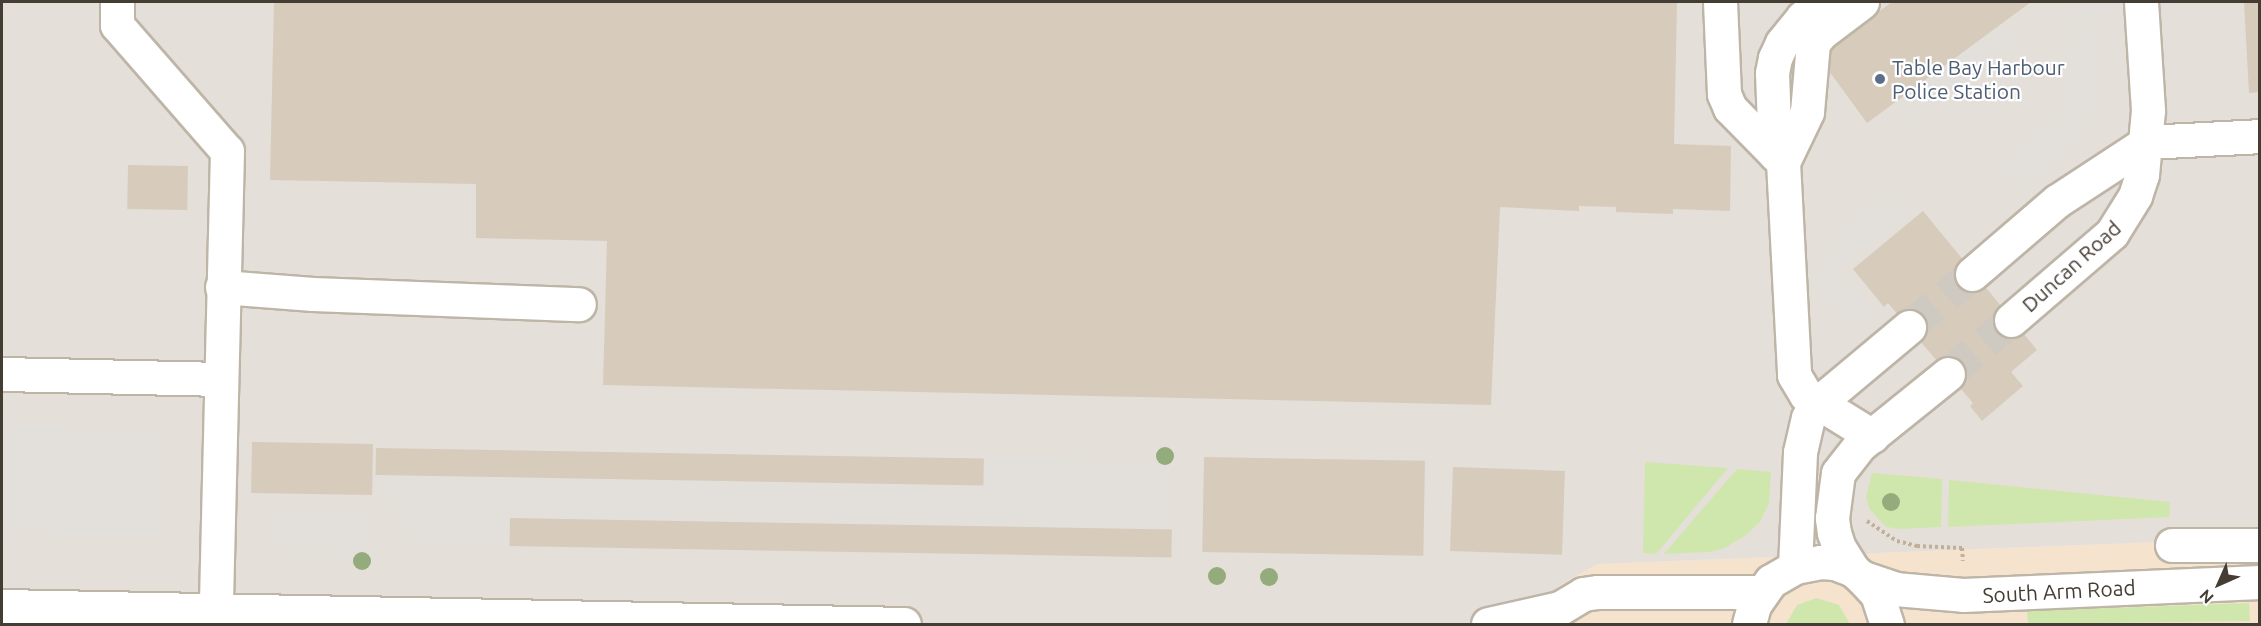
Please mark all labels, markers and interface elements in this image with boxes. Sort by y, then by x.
place label: Table Bay Harbour Police Station [1892,54,2065,104]
marker: Table Bay Harbour Police Station [1873,72,1887,86]
street label: Duncan Road [2016,215,2126,317]
north arrow [2189,554,2249,614]
street label: South Arm Road [1982,574,2136,608]
text: N [2196,586,2217,607]

